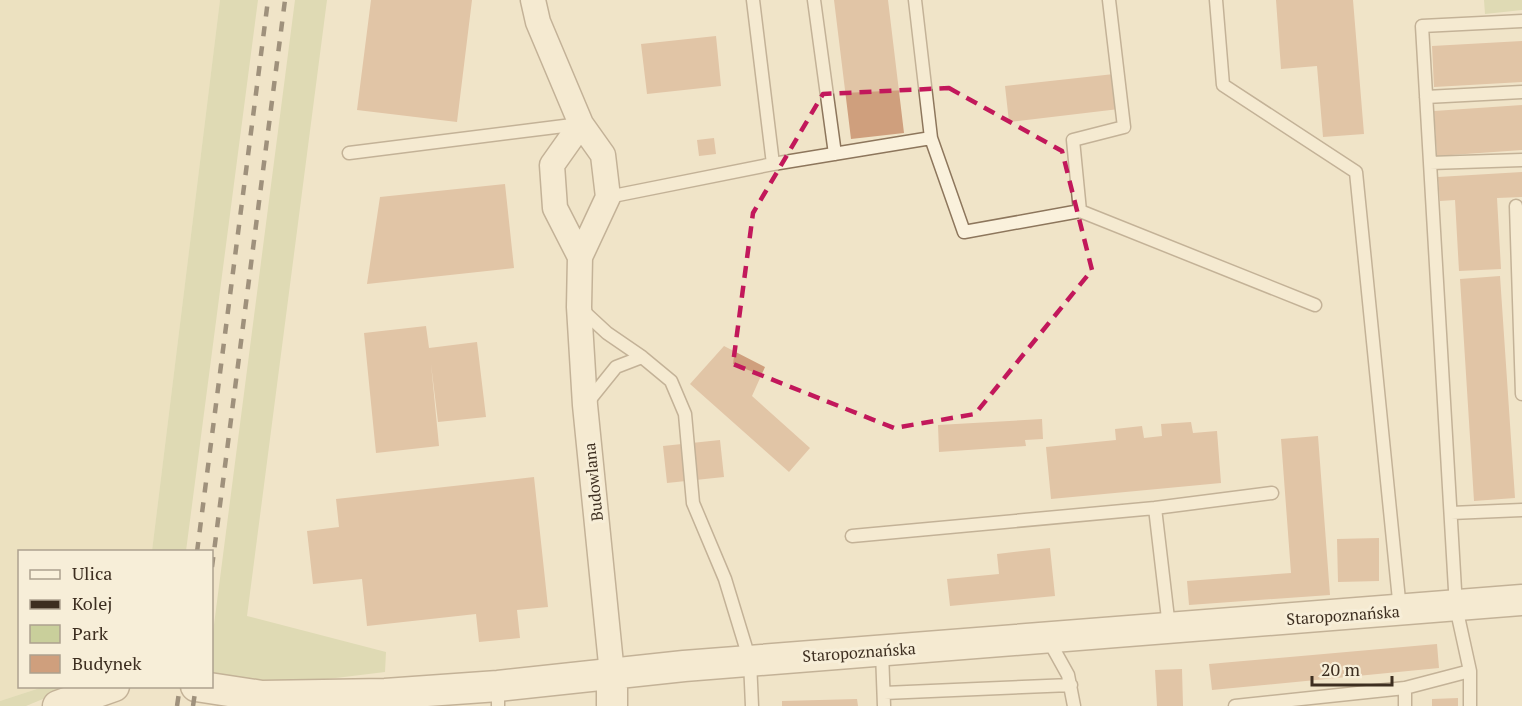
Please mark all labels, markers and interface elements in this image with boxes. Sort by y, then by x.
street label: Budowlana [578,442,608,522]
legend [18,550,213,688]
text: Ulica [72,561,112,585]
text: Kolej [72,591,112,615]
street label: Staropoznańska [1286,600,1400,630]
text: Park [72,621,109,645]
street label: Staropoznańska [802,637,916,667]
scale bar [1312,649,1392,687]
text: Budynek [72,651,142,675]
text: 20 m [1321,657,1361,681]

